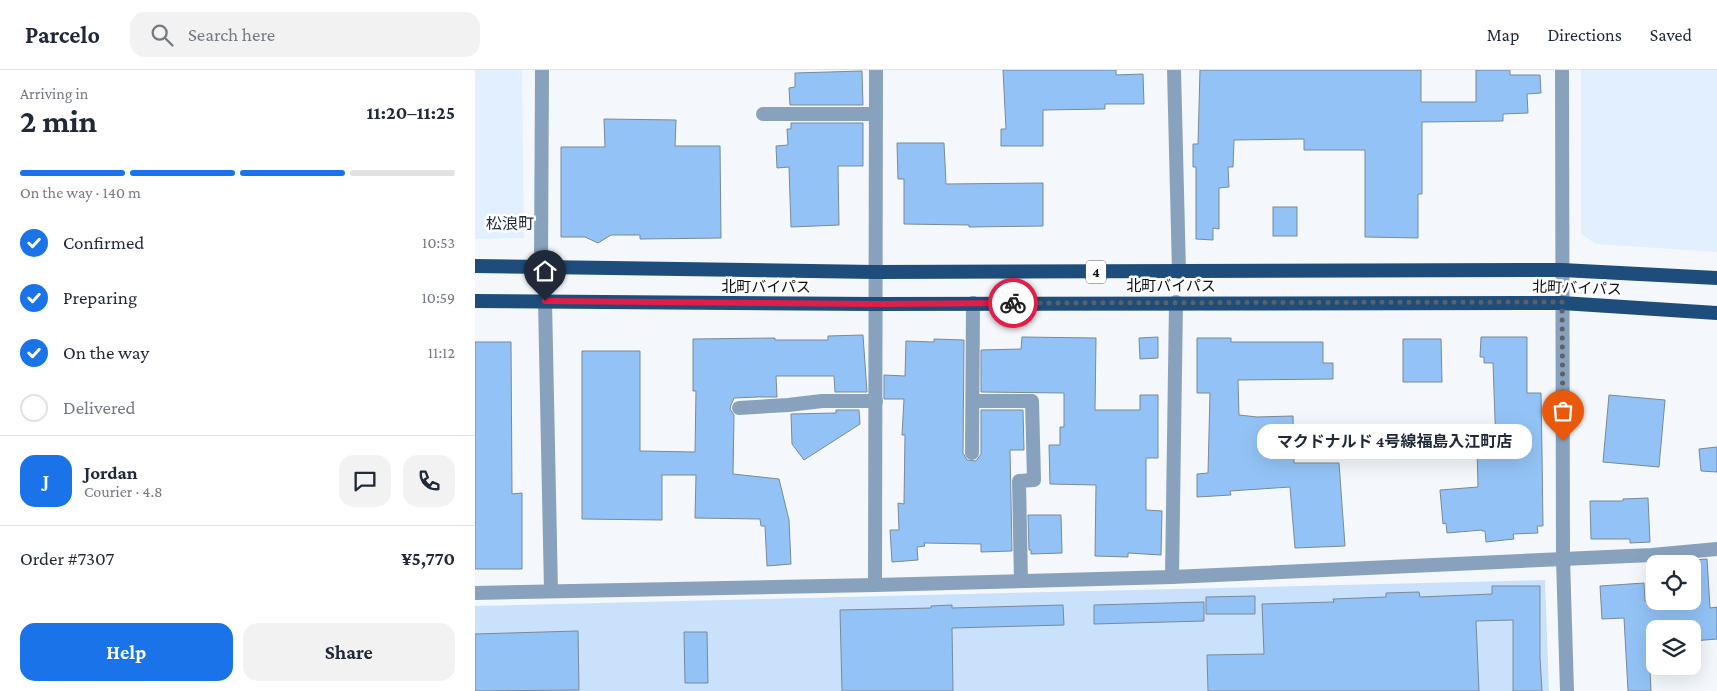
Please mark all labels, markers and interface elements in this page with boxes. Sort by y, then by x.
search box [130,12,480,57]
text: Parcelo [25,21,100,48]
icon: search [148,21,176,49]
text: Search here [188,24,275,45]
text: Map [1487,25,1519,45]
text: Directions [1547,25,1622,45]
text: Saved [1650,25,1692,45]
text: Arriving in [20,85,88,102]
text: 11:20–11:25 [366,102,455,123]
text: 2 min [20,103,97,139]
text: On the way · 140 m [20,184,141,201]
district label: 松浪町 [486,215,534,232]
icon: check [20,229,48,257]
text: Confirmed [63,232,144,253]
text: 10:53 [422,234,455,251]
pin [524,250,566,301]
icon: home [531,257,559,285]
road number: 4 [1086,260,1106,283]
street label: 北町バイパス [1126,277,1216,294]
street label: 北町バイパス [1532,277,1622,298]
street label: 北町バイパス [721,278,811,295]
courier [988,278,1038,328]
icon: check [20,284,48,312]
text: Preparing [63,287,137,308]
text: 10:59 [422,289,455,306]
icon: bike [999,289,1027,317]
icon: check [20,339,48,367]
text: On the way [63,342,149,363]
text: 11:12 [428,344,455,361]
pin [1542,390,1584,441]
text: Delivered [63,397,136,418]
icon: bag [1549,397,1577,425]
callout: マクドナルド 4号線福島入江町店 [1258,424,1533,458]
text: マクドナルド 4号線福島入江町店 [1277,433,1512,450]
button: chat [339,455,391,507]
button: phone [403,455,455,507]
text: Jordan [84,462,138,483]
text: J [43,470,49,491]
text: Courier · 4.8 [84,483,163,500]
text: Order #7307 [20,548,114,569]
text: ¥5,770 [401,548,455,569]
map controls [1646,555,1701,675]
button: locate [1646,555,1701,610]
button: layers [1646,620,1701,675]
button: Help [20,623,233,681]
button: Share [243,623,455,681]

